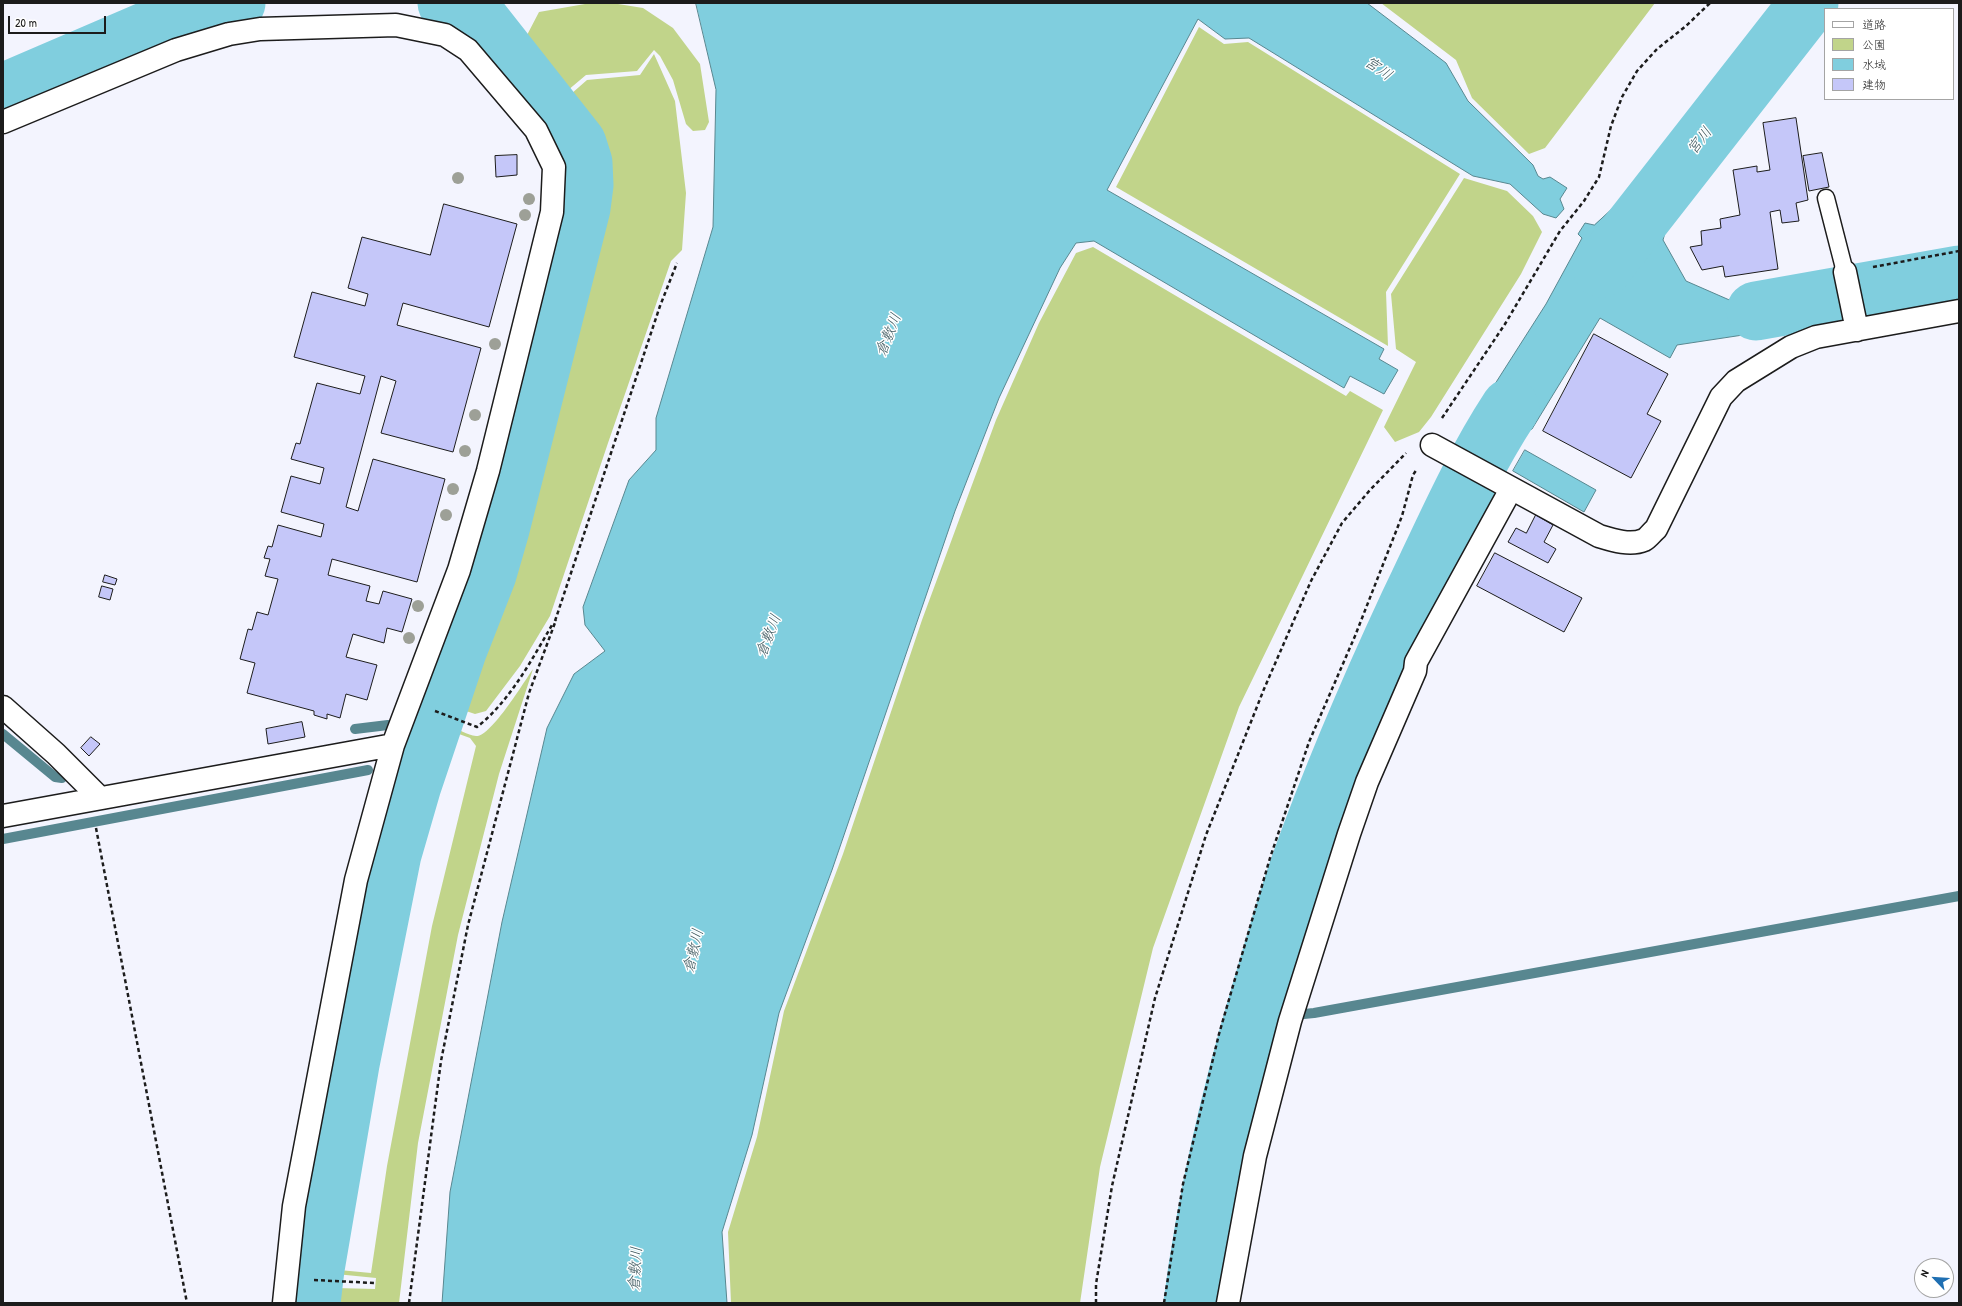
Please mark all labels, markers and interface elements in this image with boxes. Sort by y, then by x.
scale bar [10,8,108,34]
legend [1824,8,1954,100]
text: 20 m [15,14,37,31]
text: 道路 [1862,16,1886,33]
text: 公園 [1862,36,1886,53]
water label: 宮川 [1361,53,1395,85]
text: 水域 [1862,56,1886,73]
text: 建物 [1862,76,1886,93]
water label: 宮川 [1684,124,1716,158]
water label: 倉敷川 [872,311,906,359]
water label: 倉敷川 [753,612,785,660]
water label: 倉敷川 [680,927,708,975]
water label: 倉敷川 [626,1246,646,1292]
north arrow [1914,1258,1954,1298]
text: N [1916,1268,1932,1279]

